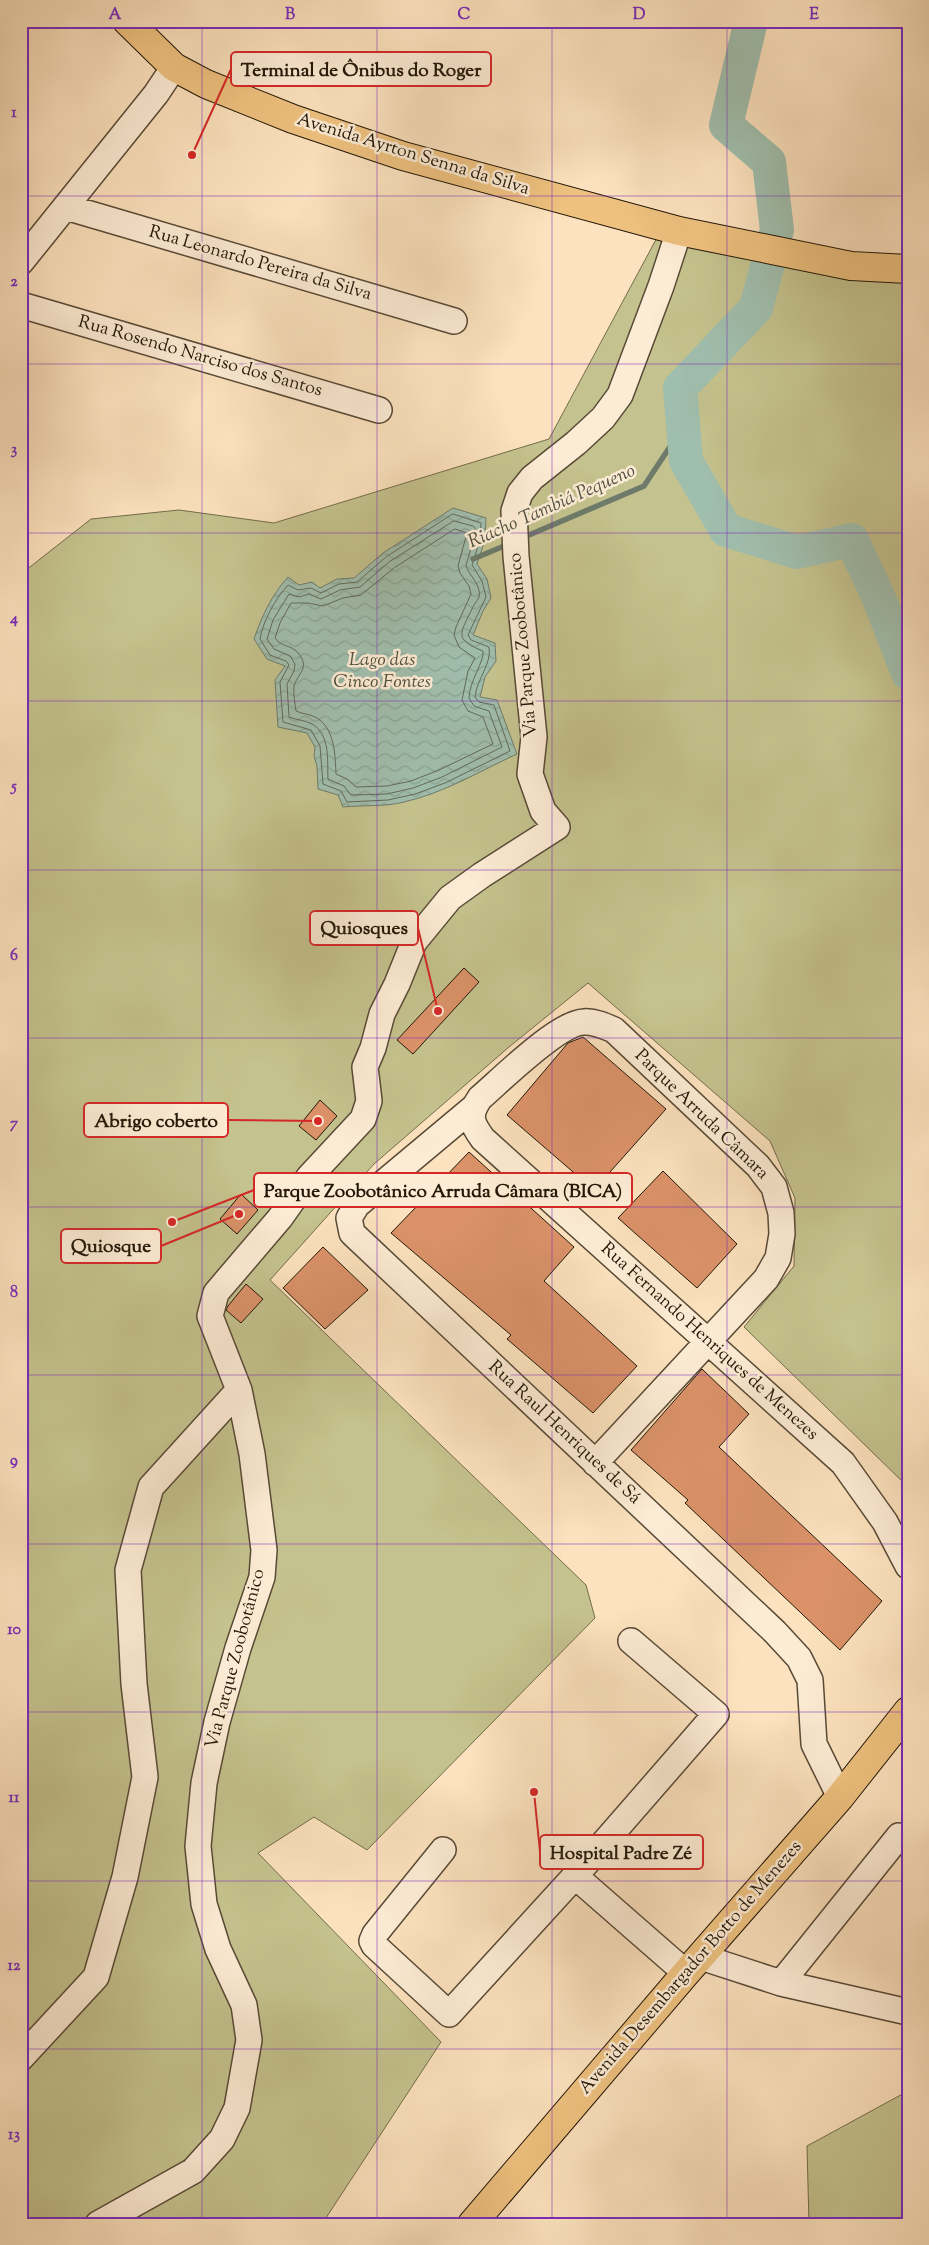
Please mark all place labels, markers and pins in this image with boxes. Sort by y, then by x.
callout: Terminal de Ônibus do Roger [231,52,491,86]
callout: Quiosques [310,911,418,945]
callout: Abrigo coberto [84,1103,228,1137]
callout: Parque Zoobotânico Arruda Câmara (BICA) [254,1173,632,1207]
callout: Quiosque [61,1229,161,1263]
callout: Hospital Padre Zé [540,1835,703,1869]

